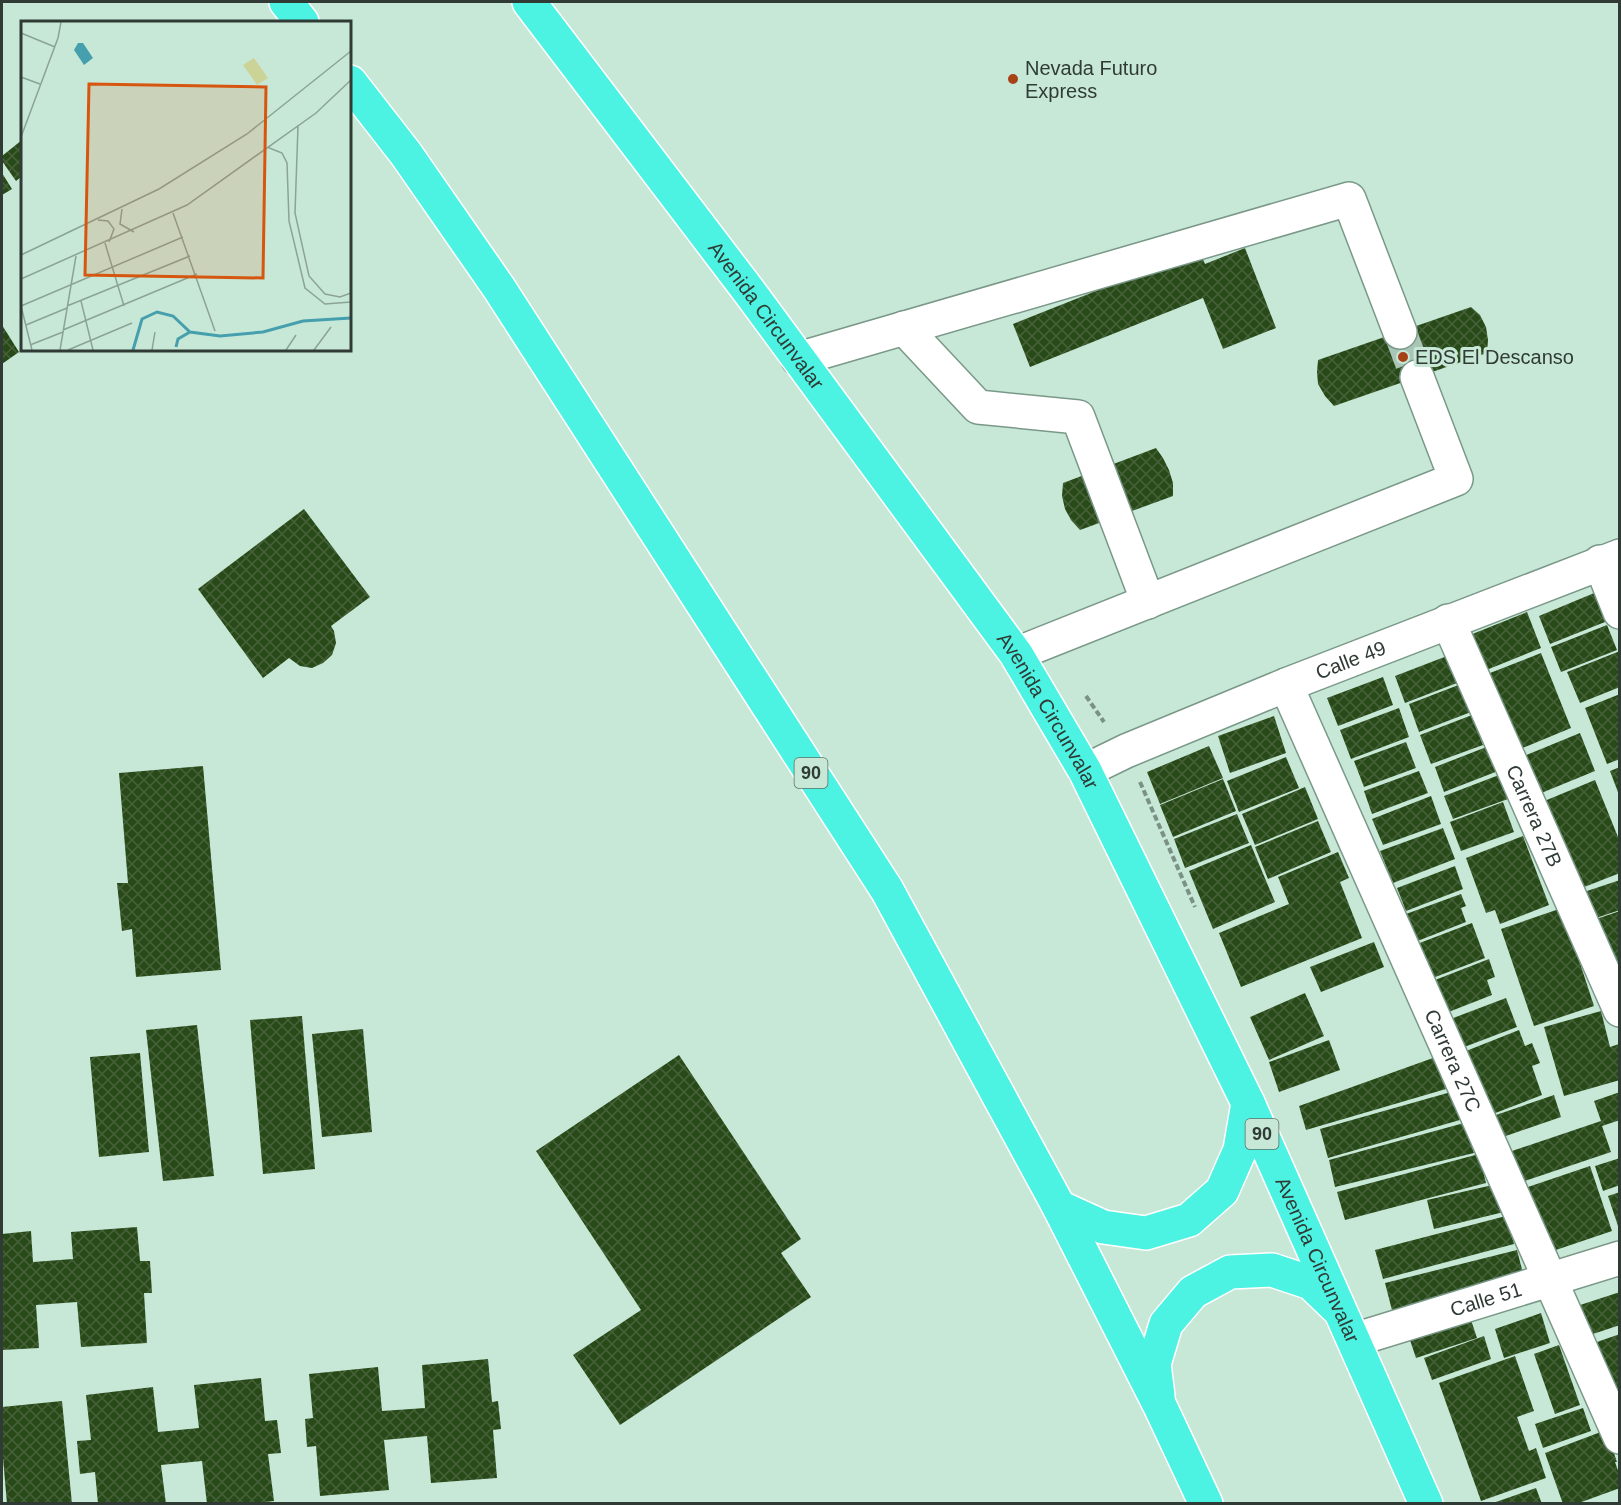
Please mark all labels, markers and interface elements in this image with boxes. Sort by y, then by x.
inset map [21,21,351,351]
place label: Nevada Futuro Express [1025,57,1157,102]
marker: Nevada Futuro Express [1006,72,1020,86]
street label: Avenida Circunvalar [704,237,829,394]
place label: EDS El Descanso [1415,346,1574,368]
marker: EDS El Descanso [1396,350,1410,364]
street label: Avenida Circunvalar [993,628,1103,793]
street label: Calle 49 [1312,637,1389,684]
road number: 90 [794,758,828,788]
street label: Carrera 27B [1502,762,1566,870]
street label: Carrera 27C [1420,1006,1485,1115]
road number: 90 [1246,1119,1278,1149]
street label: Avenida Circunvalar [1271,1174,1364,1346]
street label: Calle 51 [1448,1278,1524,1321]

